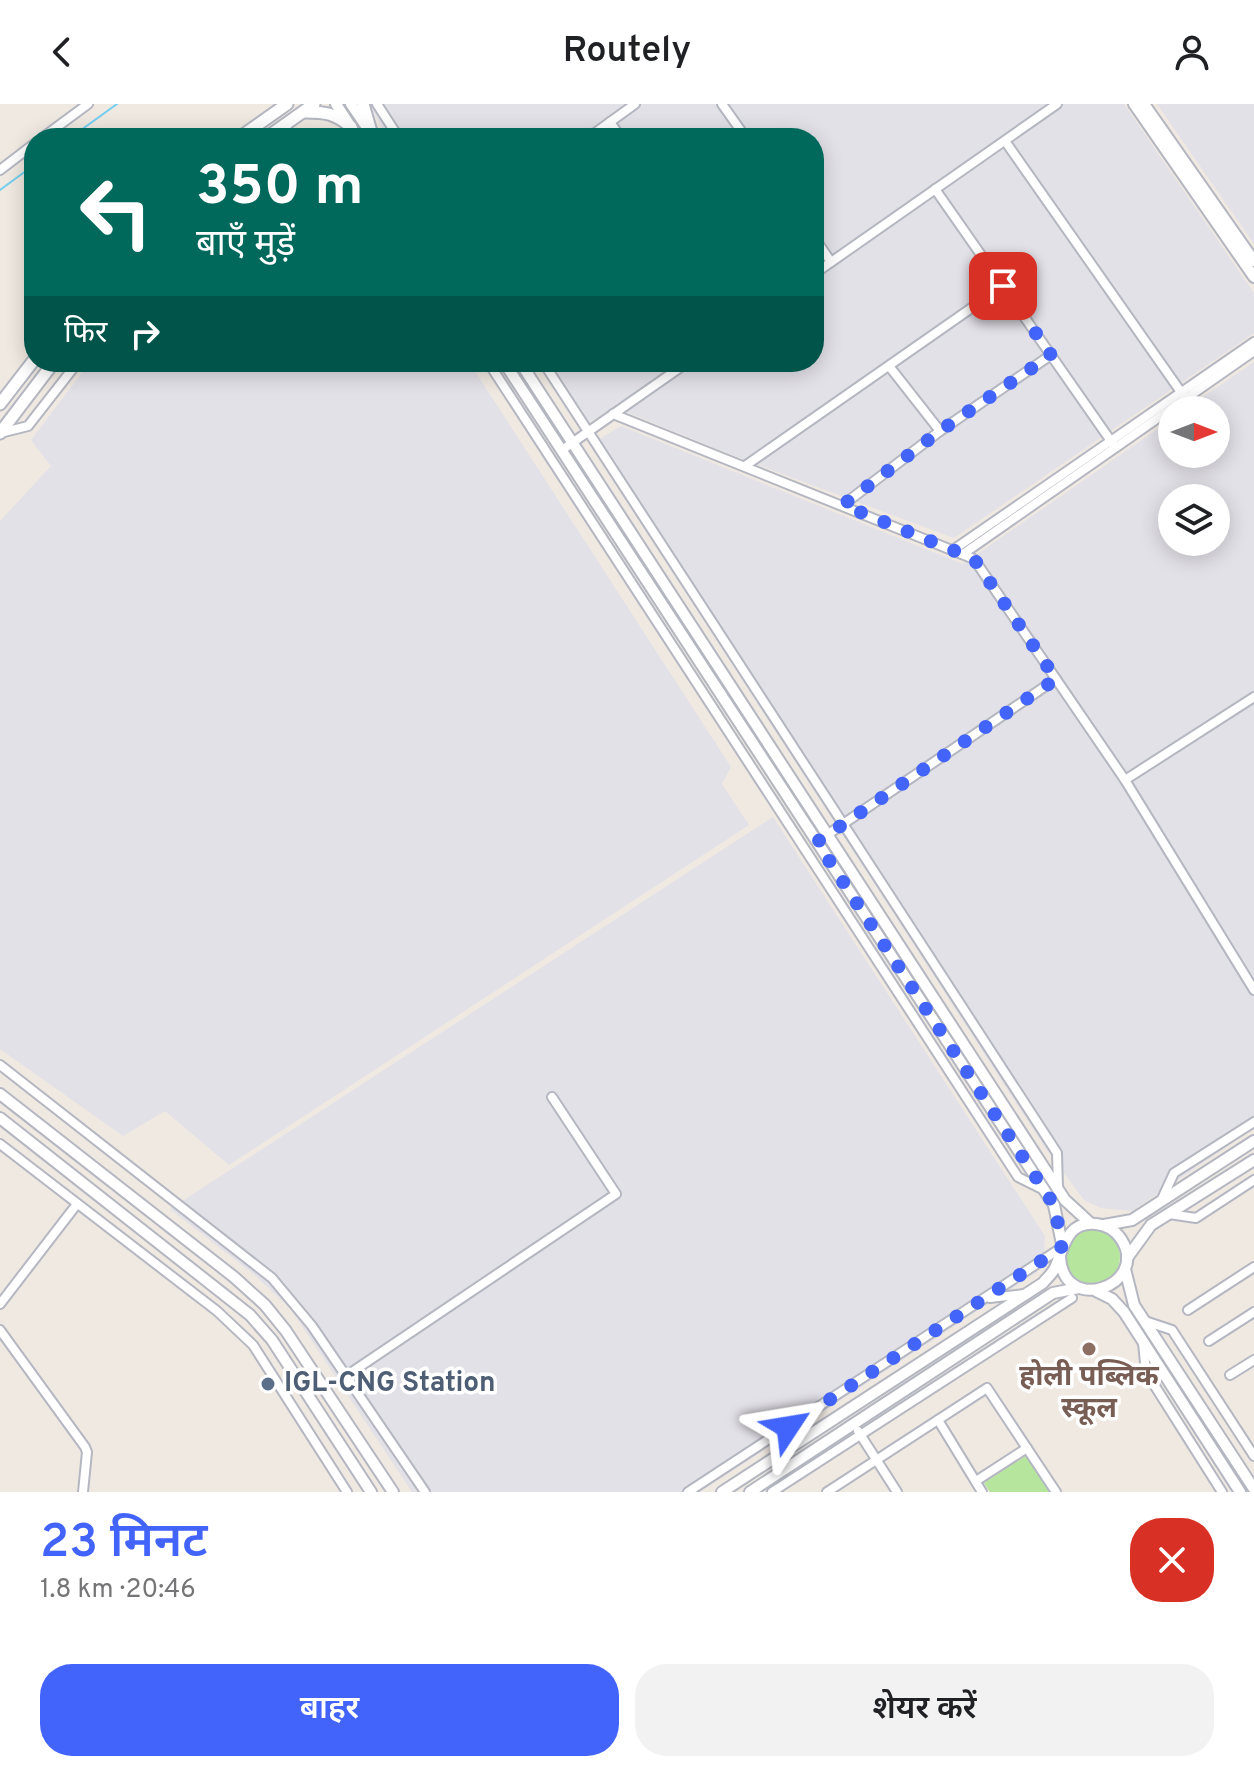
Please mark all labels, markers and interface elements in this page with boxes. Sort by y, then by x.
text: Routely [563,29,691,75]
icon: back [40,30,84,74]
icon: person [1170,30,1214,74]
text: 350 m [196,154,364,224]
icon: left [64,160,168,264]
text: बाएँ मुड़ें [196,223,295,269]
pin [969,252,1037,320]
icon: arrive [981,264,1025,308]
icon: right [123,312,167,356]
text: फिर [64,316,107,353]
north arrow [1158,396,1230,468]
map controls [1158,396,1230,556]
button: layers [1158,484,1230,556]
marker: होली पब्लिक स्कूल [1080,1340,1098,1358]
place label: होली पब्लिक स्कूल [1019,1359,1159,1428]
place label: IGL-CNG Station [284,1366,496,1402]
marker: IGL-CNG Station [259,1375,277,1393]
position arrow [746,1385,830,1469]
text: 23 मिनट [40,1514,207,1574]
button: close [1130,1518,1214,1602]
text: 1.8 km · 20:46 [40,1574,196,1607]
button: बाहर [40,1664,619,1756]
button: शेयर करें [635,1664,1214,1756]

